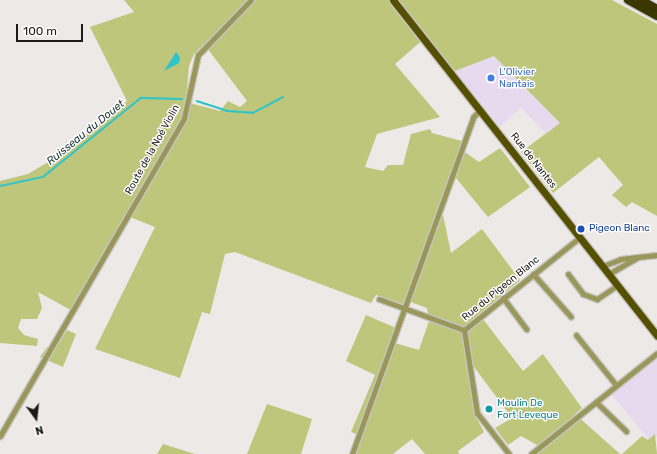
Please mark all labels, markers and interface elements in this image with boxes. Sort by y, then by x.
scale bar [18,16,85,42]
text: 100 m [23,24,57,38]
place label: L'Olivier Nantais [499,66,535,90]
marker: L'Olivier Nantais [486,73,496,83]
water label: Ruisseau du Douet [44,98,128,168]
street label: Route de la Noé Violin [123,103,183,197]
street label: Rue de Nantes [507,131,559,191]
place label: Pigeon Blanc [589,223,650,235]
marker: Pigeon Blanc [576,224,586,234]
street label: Rue du Pigeon Blanc [460,254,542,324]
place label: Moulin De Fort Leveque [497,397,558,420]
north arrow [16,398,56,438]
marker: Moulin De Fort Leveque [484,404,494,414]
text: N [34,423,45,437]

